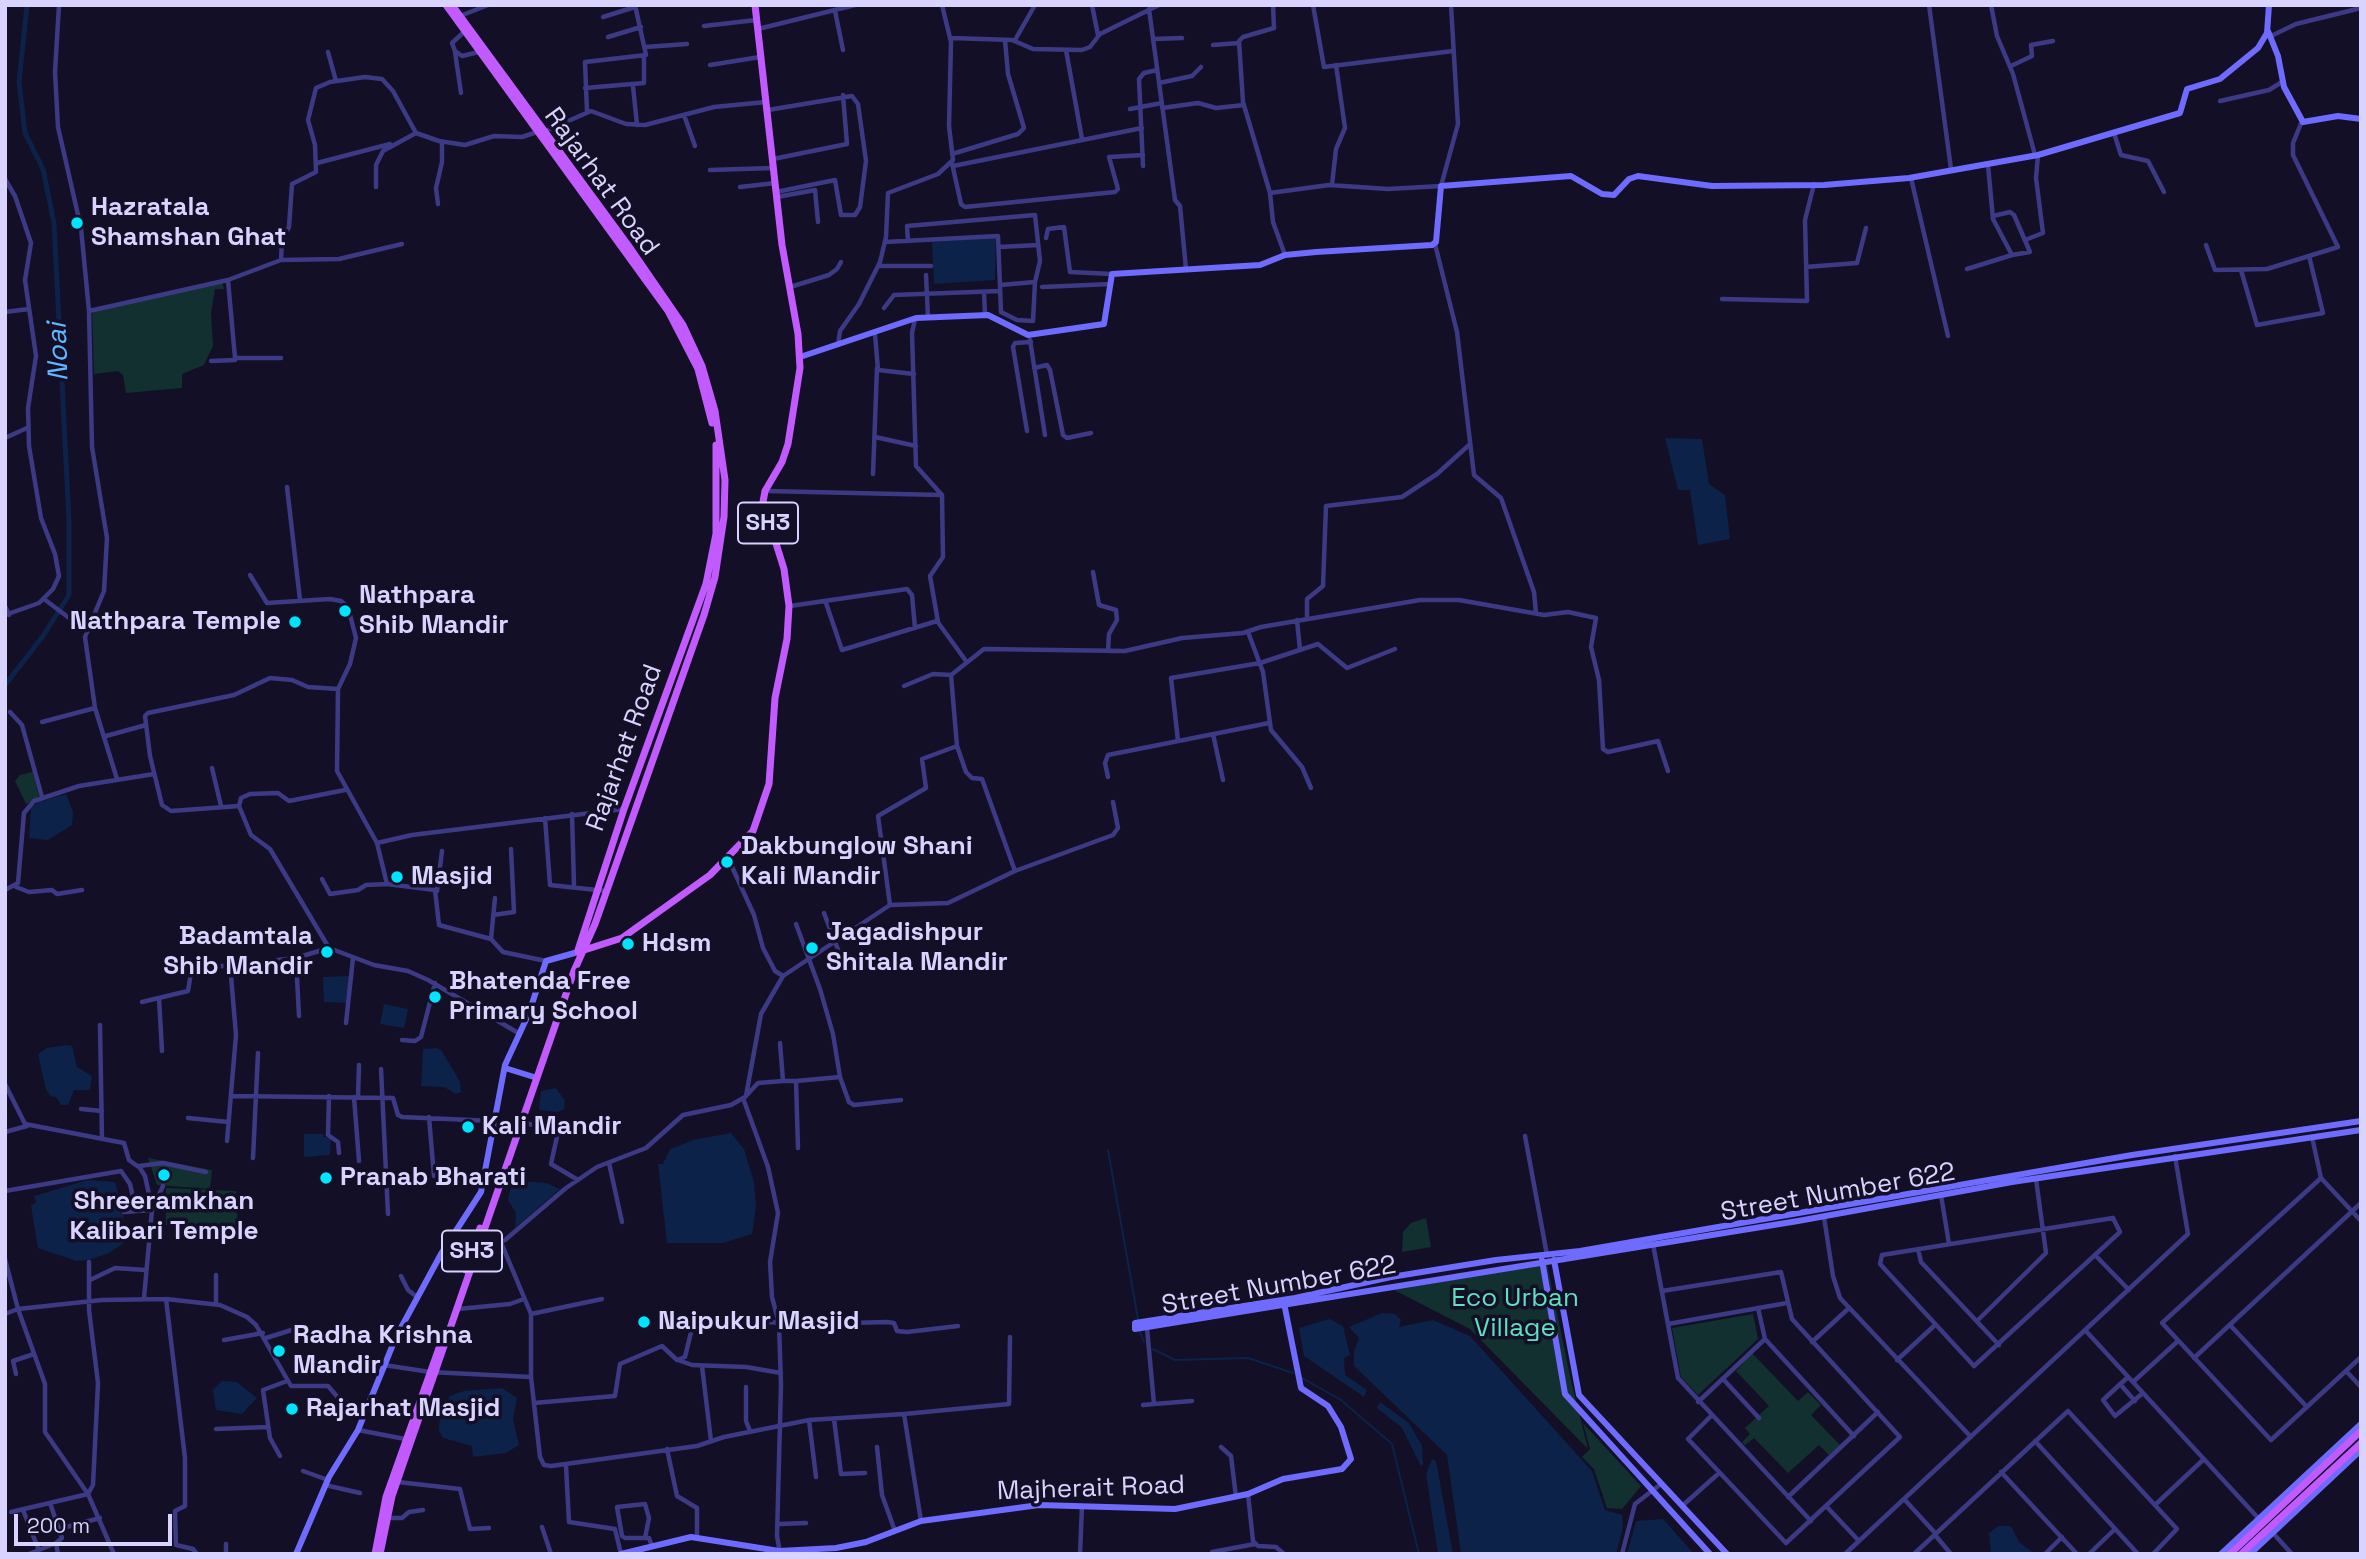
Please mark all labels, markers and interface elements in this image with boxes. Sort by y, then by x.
street label: Rajarhat Road [537,102,665,262]
place label: Hazratala Shamshan Ghat [91,192,286,254]
marker: Hazratala Shamshan Ghat [69,215,85,231]
water label: Noai [41,322,77,382]
road number: SH3 [738,502,798,544]
place label: Nathpara Shib Mandir [359,580,509,642]
marker: Nathpara Shib Mandir [337,603,353,619]
place label: Nathpara Temple [70,606,281,638]
marker: Nathpara Temple [287,614,303,630]
street label: Rajarhat Road [580,660,670,836]
place label: Dakbunglow Shani Kali Mandir [741,831,973,892]
marker: Dakbunglow Shani Kali Mandir [719,854,735,870]
place label: Masjid [411,861,493,893]
marker: Masjid [389,869,405,885]
place label: Jagadishpur Shitala Mandir [826,917,1008,978]
place label: Badamtala Shib Mandir [163,921,313,982]
place label: Hdsm [642,928,711,960]
marker: Hdsm [620,936,636,952]
marker: Jagadishpur Shitala Mandir [804,940,820,956]
marker: Badamtala Shib Mandir [319,944,335,960]
place label: Bhatenda Free Primary School [449,966,638,1028]
marker: Bhatenda Free Primary School [427,989,443,1005]
place label: Kali Mandir [482,1111,622,1143]
marker: Kali Mandir [460,1119,476,1135]
street label: Street Number 622 [1718,1157,1958,1229]
place label: Pranab Bharati [340,1162,526,1194]
marker: Shreeramkhan Kalibari Temple [156,1167,172,1183]
marker: Pranab Bharati [318,1170,334,1186]
place label: Shreeramkhan Kalibari Temple [69,1186,259,1248]
road number: SH3 [442,1231,502,1272]
street label: Street Number 622 [1159,1250,1399,1322]
park label: Eco Urban Village [1451,1283,1579,1344]
place label: Naipukur Masjid [658,1306,859,1338]
marker: Naipukur Masjid [636,1314,652,1330]
place label: Radha Krishna Mandir [293,1320,473,1382]
marker: Radha Krishna Mandir [271,1343,287,1359]
place label: Rajarhat Masjid [306,1393,500,1425]
marker: Rajarhat Masjid [284,1401,300,1417]
street label: Majherait Road [996,1470,1186,1508]
scale bar [18,1500,175,1544]
text: 200 m [27,1512,90,1539]

